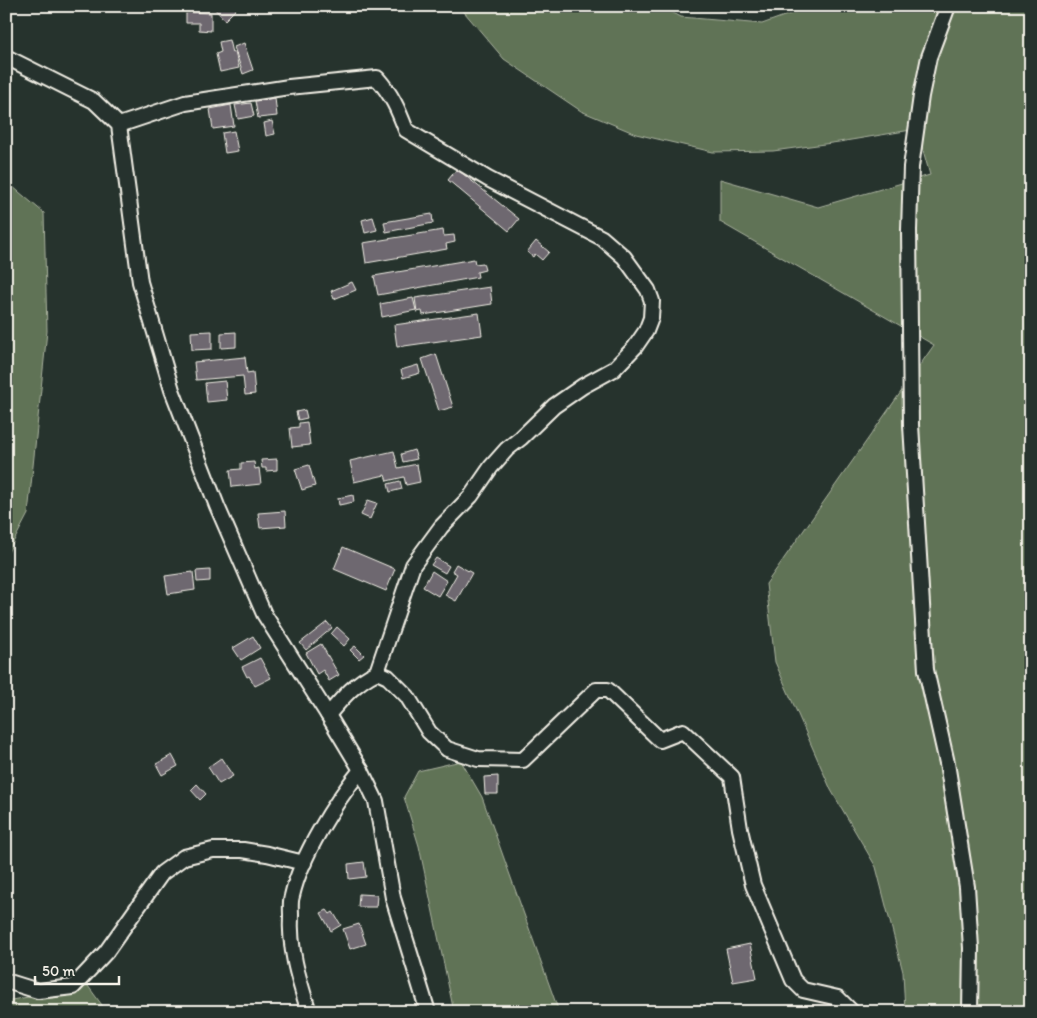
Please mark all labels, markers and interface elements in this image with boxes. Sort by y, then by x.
scale bar [35,953,119,985]
text: 50 m [42,962,75,980]

